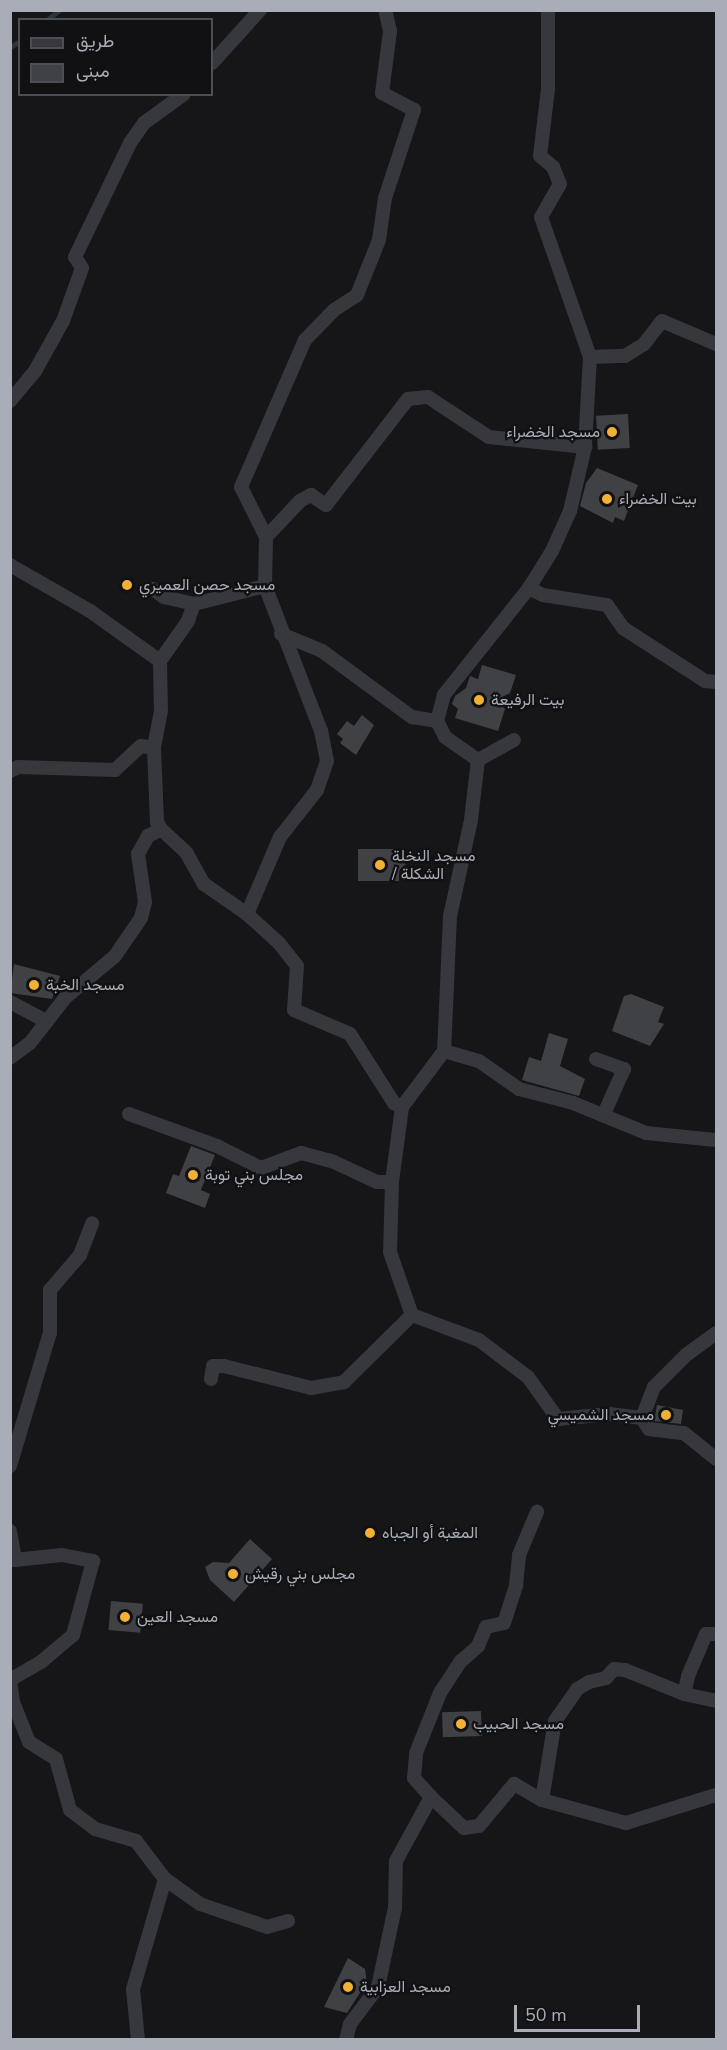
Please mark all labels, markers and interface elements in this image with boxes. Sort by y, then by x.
legend [18,18,213,96]
text: طريق [76,29,114,53]
text: مبنى [76,59,110,83]
place label: مسجد الخضراء [506,422,600,442]
marker: مسجد الخضراء [605,425,619,439]
place label: بيت الخضراء [619,489,697,509]
marker: بيت الخضراء [600,492,614,506]
place label: مسجد حصن العميري [139,575,275,595]
marker: مسجد حصن العميري [120,578,134,592]
place label: بيت الرفيعة [491,690,564,710]
marker: بيت الرفيعة [472,693,486,707]
place label: مسجد النخلة / الشكلة [392,846,476,884]
marker: مسجد النخلة / الشكلة [373,858,387,872]
place label: مسجد الخبة [46,975,125,995]
marker: مسجد الخبة [27,978,41,992]
place label: مجلس بني توبة [205,1165,303,1185]
marker: مجلس بني توبة [186,1168,200,1182]
place label: مسجد الشميسي [548,1405,654,1425]
marker: مسجد الشميسي [659,1408,673,1422]
place label: المغبة أو الجباه [382,1523,478,1543]
marker: المغبة أو الجباه [363,1526,377,1540]
place label: مجلس بني رقيش [245,1564,355,1584]
marker: مجلس بني رقيش [226,1567,240,1581]
place label: مسجد العين [137,1607,218,1627]
marker: مسجد العين [118,1610,132,1624]
place label: مسجد الحبيب [473,1714,564,1734]
marker: مسجد الحبيب [454,1717,468,1731]
place label: مسجد العزابية [360,1977,451,1997]
marker: مسجد العزابية [341,1980,355,1994]
scale bar [517,1993,643,2031]
text: 50 m [525,2003,567,2027]

